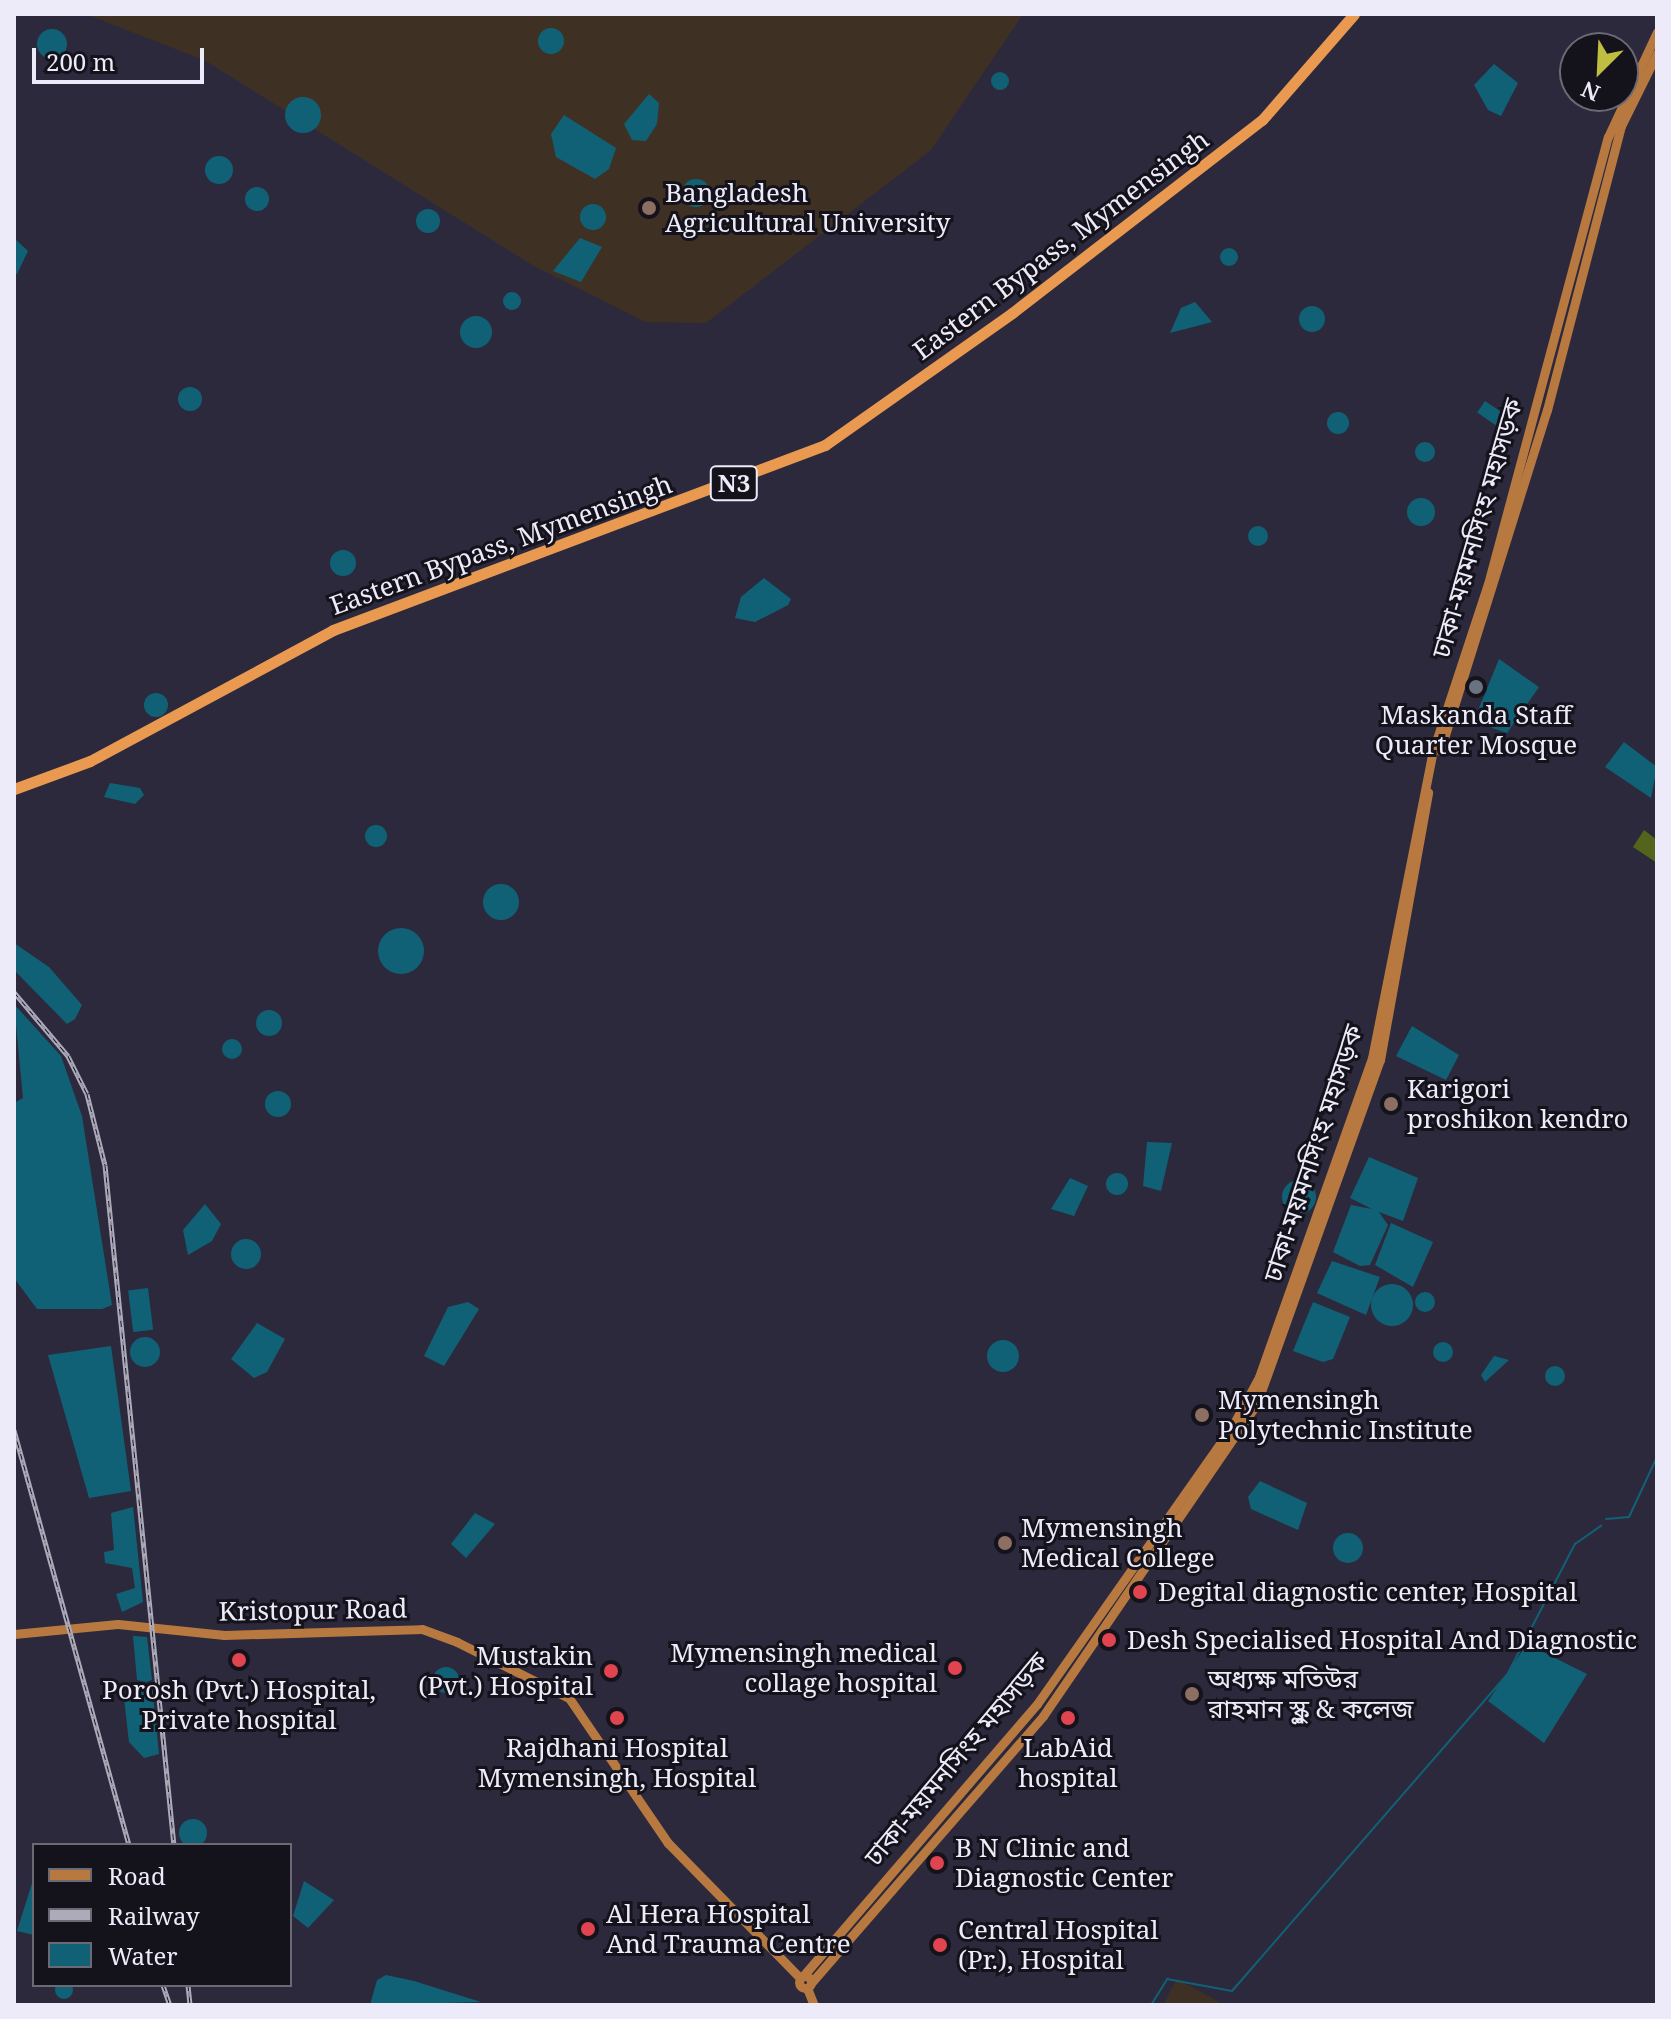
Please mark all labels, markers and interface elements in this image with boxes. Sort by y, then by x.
scale bar [36,32,208,82]
north arrow [1559,32,1639,112]
text: 200 m [46,45,115,78]
text: N [1576,75,1604,109]
street label: Eastern Bypass, Mymensingh [907,124,1215,366]
place label: Bangladesh Agricultural University [665,177,950,238]
marker: Bangladesh Agricultural University [640,199,658,217]
street label: ঢাকা-ময়মনসিংহ মহাসড়ক [1425,395,1529,661]
road number: N3 [708,463,760,503]
street label: Eastern Bypass, Mymensingh [326,469,676,621]
marker: Maskanda Staff Quarter Mosque [1467,678,1485,696]
place label: Maskanda Staff Quarter Mosque [1375,699,1577,760]
street label: ঢাকা-ময়মনসিংহ মহাসড়ক [1257,1021,1369,1285]
place label: Karigori proshikon kendro [1407,1073,1629,1134]
marker: Karigori proshikon kendro [1382,1095,1400,1113]
place label: Mymensingh Polytechnic Institute [1218,1384,1473,1446]
marker: Mymensingh Polytechnic Institute [1193,1406,1211,1424]
place label: Mymensingh Medical College [1021,1512,1215,1574]
marker: Mymensingh Medical College [996,1534,1014,1552]
place label: Degital diagnostic center, Hospital [1158,1576,1577,1608]
marker: Degital diagnostic center, Hospital [1129,1581,1151,1603]
street label: Kristopur Road [218,1593,408,1627]
place label: Desh Specialised Hospital And Diagnostic [1127,1624,1637,1656]
marker: Desh Specialised Hospital And Diagnostic [1098,1629,1120,1651]
place label: Mymensingh medical collage hospital [670,1637,937,1698]
place label: Mustakin (Pvt.) Hospital [418,1640,593,1702]
street label: ঢাকা-ময়মনসিংহ মহাসড়ক [858,1646,1054,1872]
marker: Porosh (Pvt.) Hospital, Private hospital [228,1649,250,1671]
marker: Mymensingh medical collage hospital [944,1657,966,1679]
marker: Mustakin (Pvt.) Hospital [600,1660,622,1682]
place label: অধ্যক্ষ মতিউর রাহমান স্কুল & কলেজ [1208,1663,1414,1724]
place label: Porosh (Pvt.) Hospital, Private hospital [102,1674,376,1736]
marker: অধ্যক্ষ মতিউর রাহমান স্কুল & কলেজ [1183,1685,1201,1703]
marker: Rajdhani Hospital Mymensingh, Hospital [606,1707,628,1729]
marker: LabAid hospital [1057,1707,1079,1729]
place label: Rajdhani Hospital Mymensingh, Hospital [478,1732,756,1794]
place label: LabAid hospital [1018,1732,1118,1794]
place label: B N Clinic and Diagnostic Center [955,1832,1173,1894]
legend [32,1843,292,1987]
marker: B N Clinic and Diagnostic Center [926,1852,948,1874]
text: Road [108,1859,166,1892]
place label: Al Hera Hospital And Trauma Centre [606,1898,851,1960]
text: Railway [108,1899,200,1932]
place label: Central Hospital (Pr.), Hospital [958,1914,1158,1976]
marker: Al Hera Hospital And Trauma Centre [577,1918,599,1940]
marker: Central Hospital (Pr.), Hospital [929,1934,951,1956]
text: Water [108,1939,178,1972]

